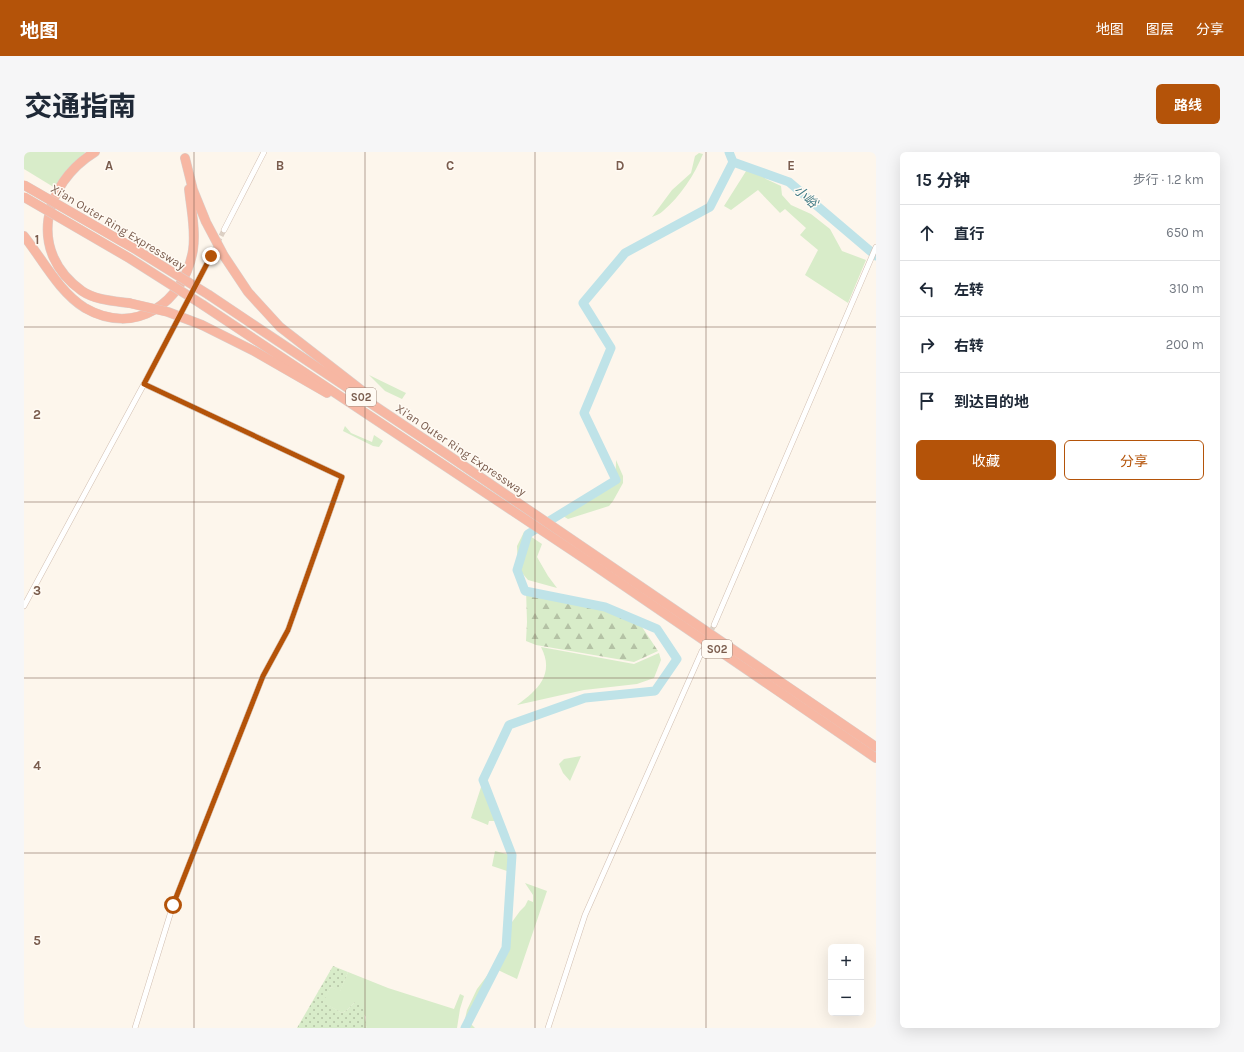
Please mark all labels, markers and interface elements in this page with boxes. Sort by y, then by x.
text: 地图 [20,20,58,42]
text: 地图 [1096,21,1124,38]
text: 图层 [1146,21,1174,38]
text: 分享 [1196,21,1224,38]
button: 路线 [1156,84,1220,124]
text: 交通指南 [24,90,136,123]
text: A [105,158,113,173]
text: B [276,158,284,173]
text: C [446,158,454,173]
text: D [616,158,625,173]
text: E [787,158,795,173]
text: 15 分钟 [916,170,970,190]
text: 步行 · 1.2 km [1133,172,1204,187]
street label: Xi'an Outer Ring Expressway [48,181,188,273]
water label: 小峪 [791,182,822,212]
icon: ahead [916,222,938,244]
text: 直行 [954,225,984,243]
text: 650 m [1166,225,1204,240]
text: 1 [35,232,39,247]
route end [202,247,220,265]
icon: left [916,278,938,300]
text: 左转 [954,281,984,299]
text: 310 m [1169,281,1204,296]
icon: right [916,334,938,356]
text: 右转 [954,337,984,355]
text: 200 m [1166,337,1204,352]
road number: S02 [346,388,376,406]
icon: arrive [916,390,938,412]
text: 到达目的地 [954,393,1029,411]
street label: Xi'an Outer Ring Expressway [393,401,529,499]
text: 2 [33,407,41,422]
button: 收藏 [916,440,1056,480]
button: 分享 [1064,440,1204,480]
text: 3 [33,583,41,598]
road number: S02 [702,640,732,658]
text: 4 [33,758,41,773]
route start [164,896,182,914]
text: 5 [33,933,41,948]
map controls [828,944,864,1016]
button: + [828,944,864,980]
button: − [828,980,864,1016]

